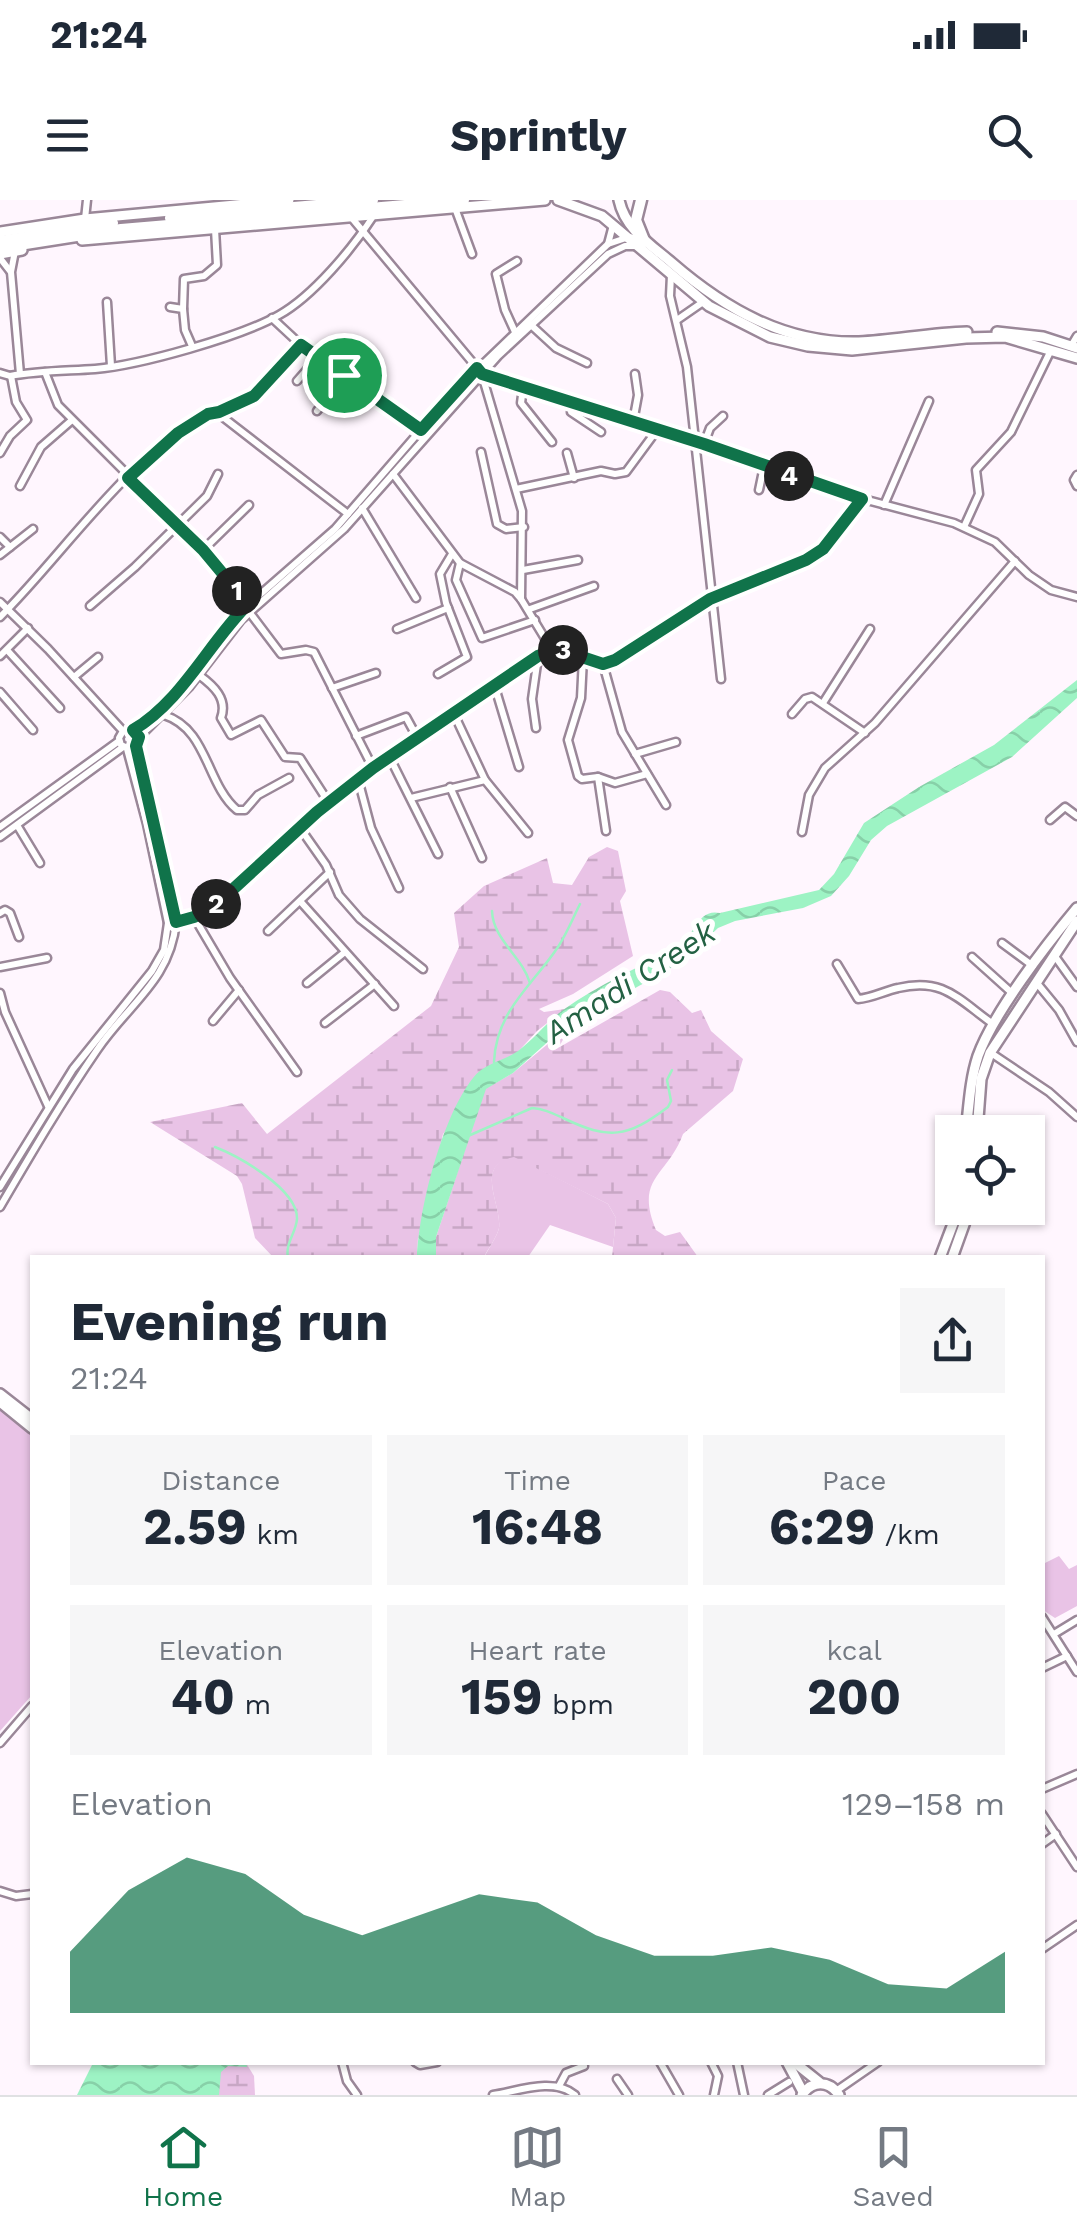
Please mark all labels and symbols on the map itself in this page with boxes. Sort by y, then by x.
pin [302,333,387,418]
pin: 4 [764,451,814,501]
pin: 1 [212,566,262,616]
pin: 3 [538,625,588,675]
pin: 2 [191,879,241,929]
water label: Amadi Creek [536,912,724,1052]

